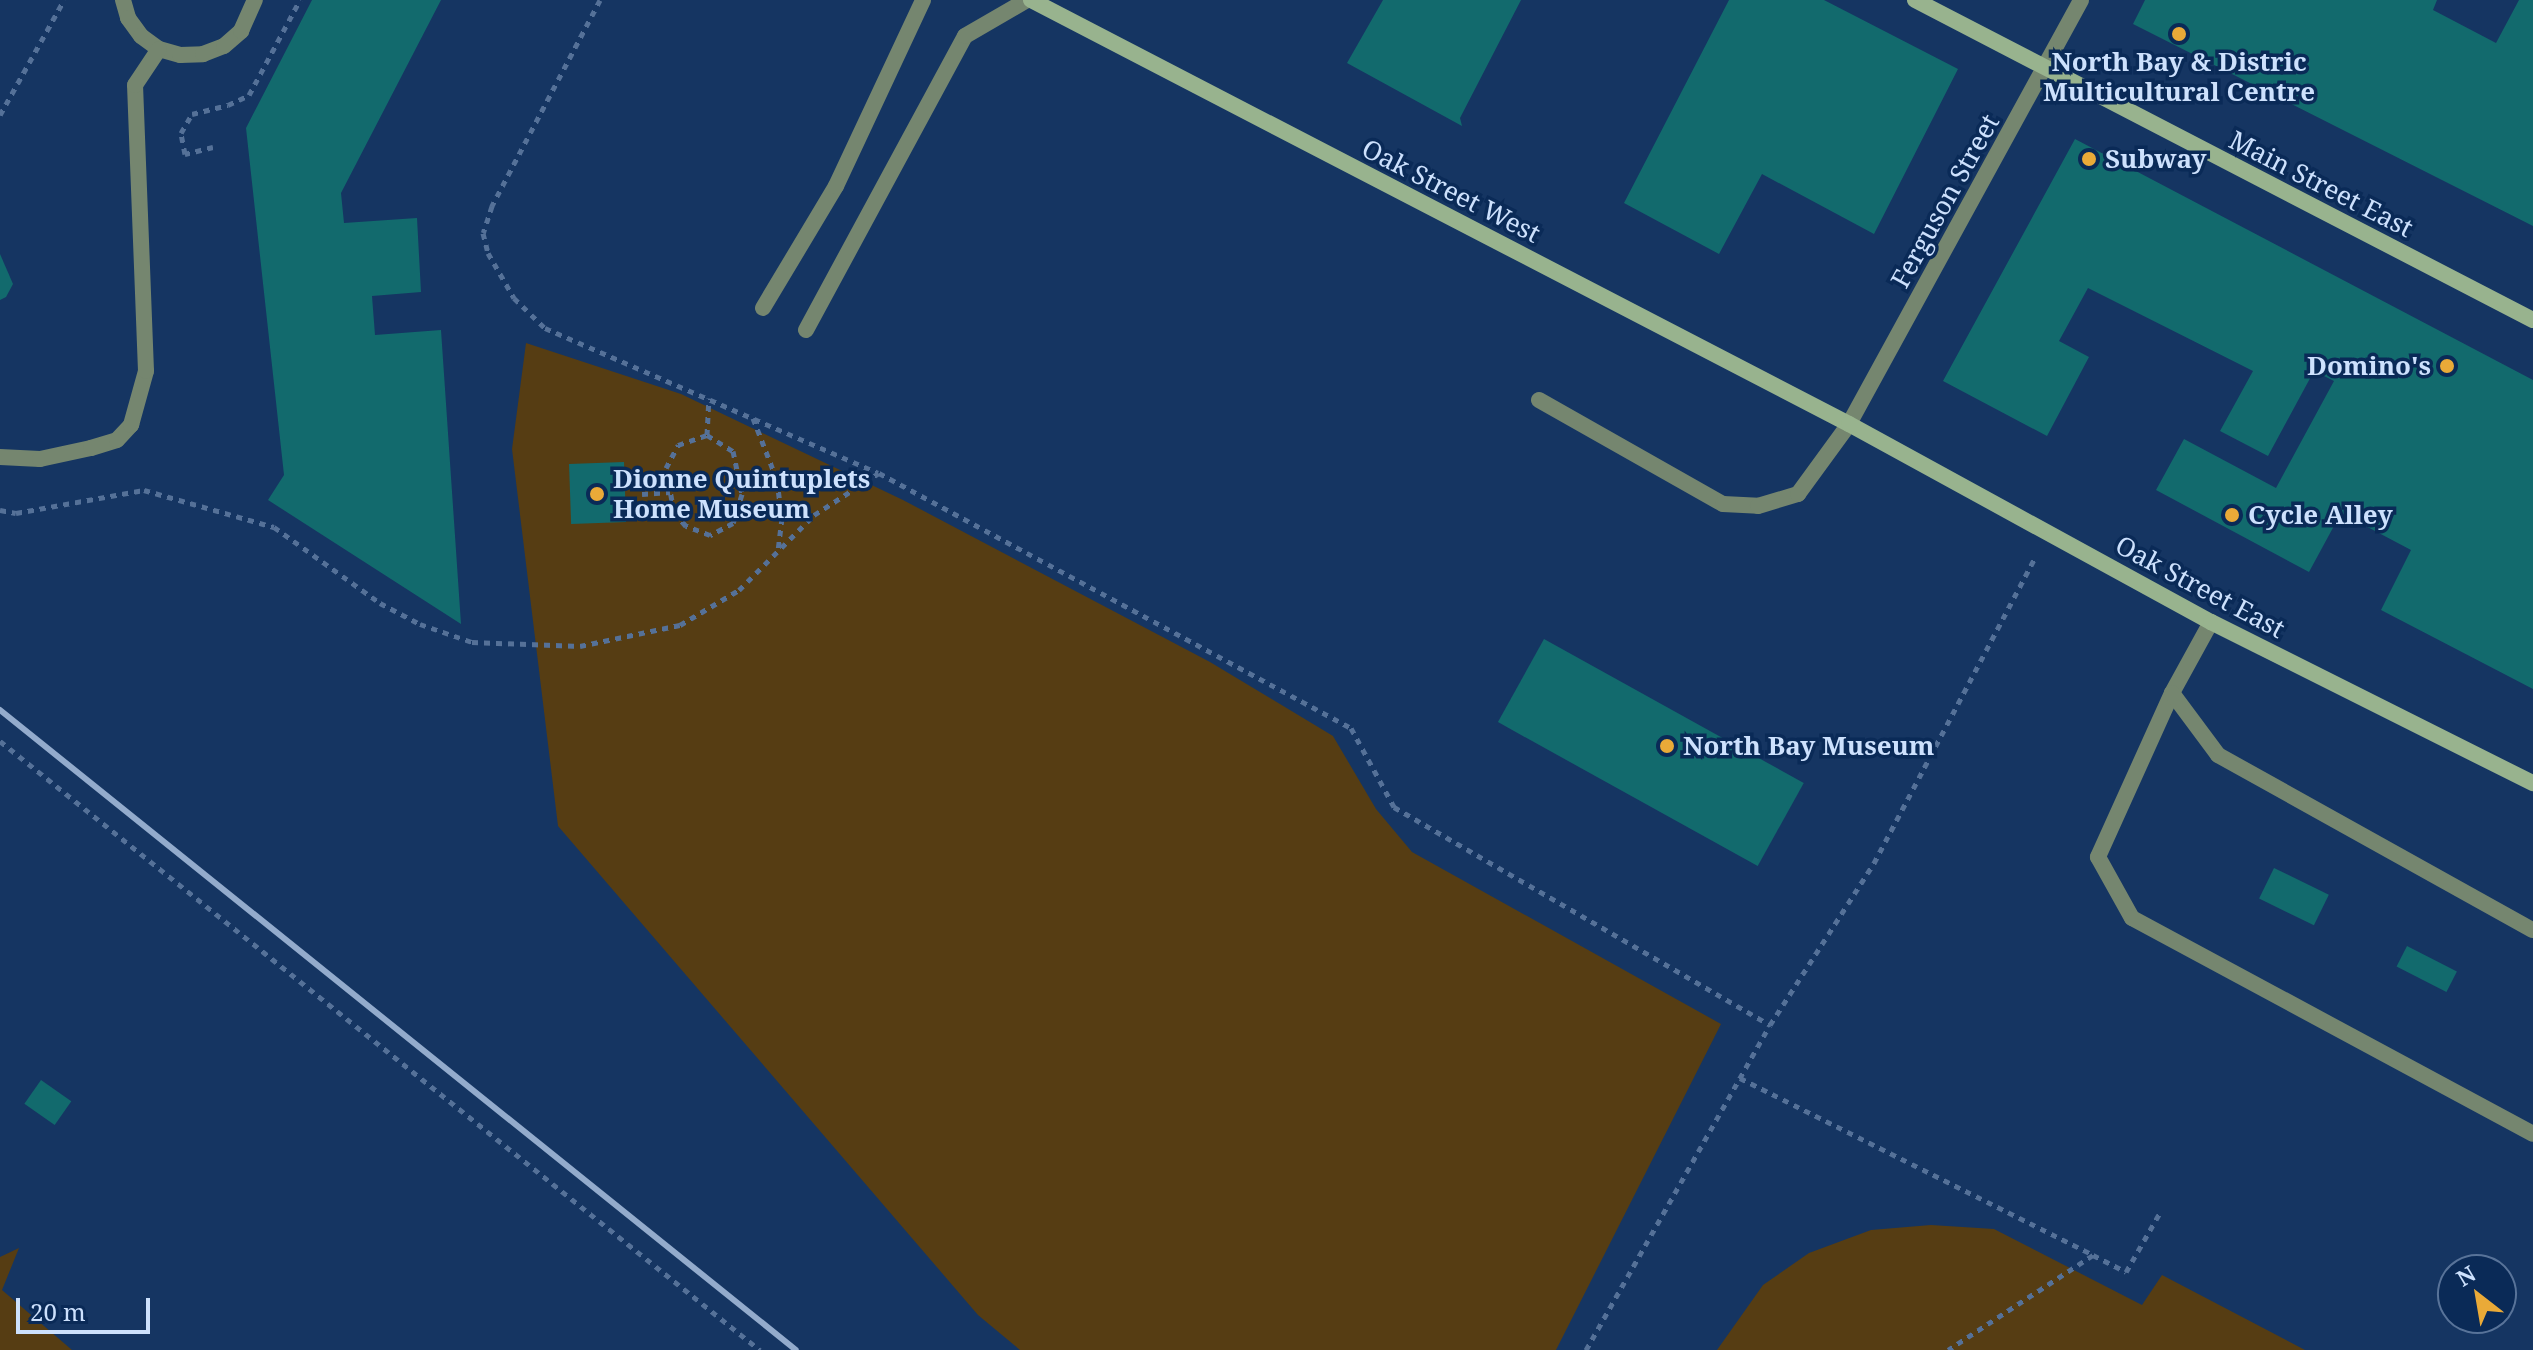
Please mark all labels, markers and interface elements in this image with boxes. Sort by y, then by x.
marker: North Bay & Distric Multicultural Centre [2170,25,2188,43]
place label: North Bay & Distric Multicultural Centre [2043,46,2315,108]
street label: Ferguson Street [1884,109,2006,293]
street label: Main Street East [2224,124,2418,244]
street label: Oak Street West [1357,133,1545,249]
place label: Subway [2105,143,2207,175]
marker: Subway [2080,150,2098,168]
place label: Domino's [2307,350,2431,382]
marker: Domino's [2438,357,2456,375]
place label: Dionne Quintuplets Home Museum [613,463,870,524]
marker: Dionne Quintuplets Home Museum [588,485,606,503]
place label: Cycle Alley [2248,499,2393,531]
marker: Cycle Alley [2223,506,2241,524]
street label: Oak Street East [2110,529,2290,645]
place label: North Bay Museum [1683,730,1934,762]
marker: North Bay Museum [1658,737,1676,755]
north arrow [2437,1254,2517,1334]
text: N [2451,1258,2481,1292]
scale bar [20,1282,154,1332]
text: 20 m [30,1295,86,1328]

